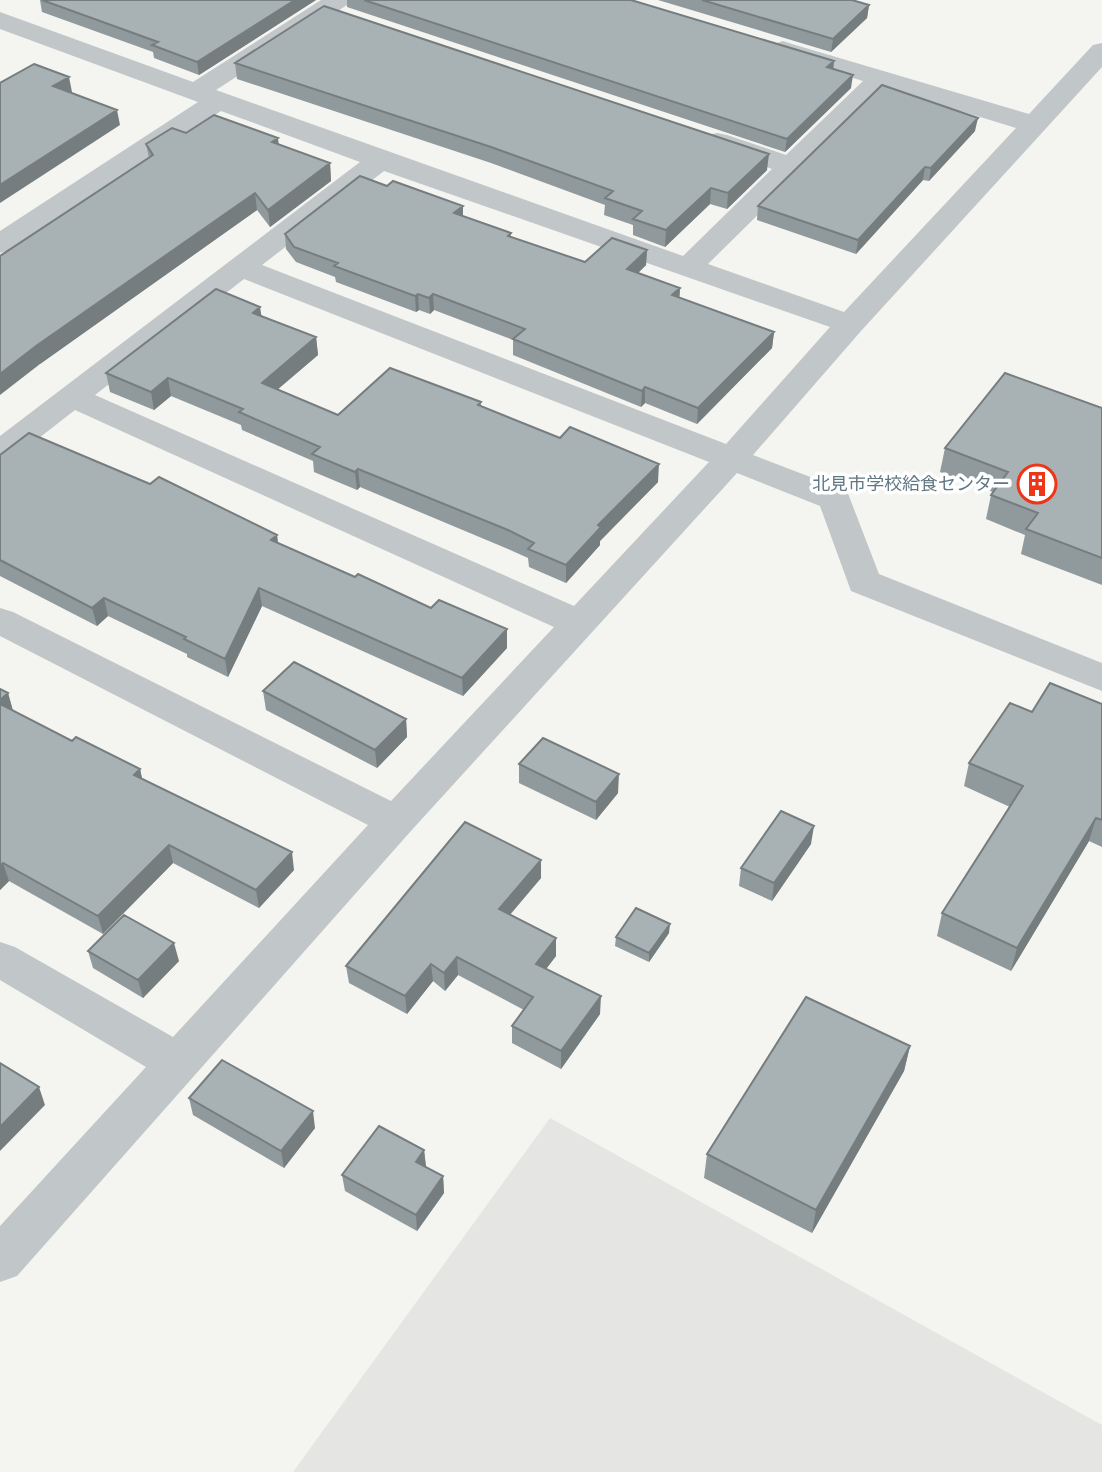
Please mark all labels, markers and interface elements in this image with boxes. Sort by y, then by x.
building icon: 北見市学校給食センター [1016,463,1058,505]
place label: 北見市学校給食センター [812,472,1010,497]

